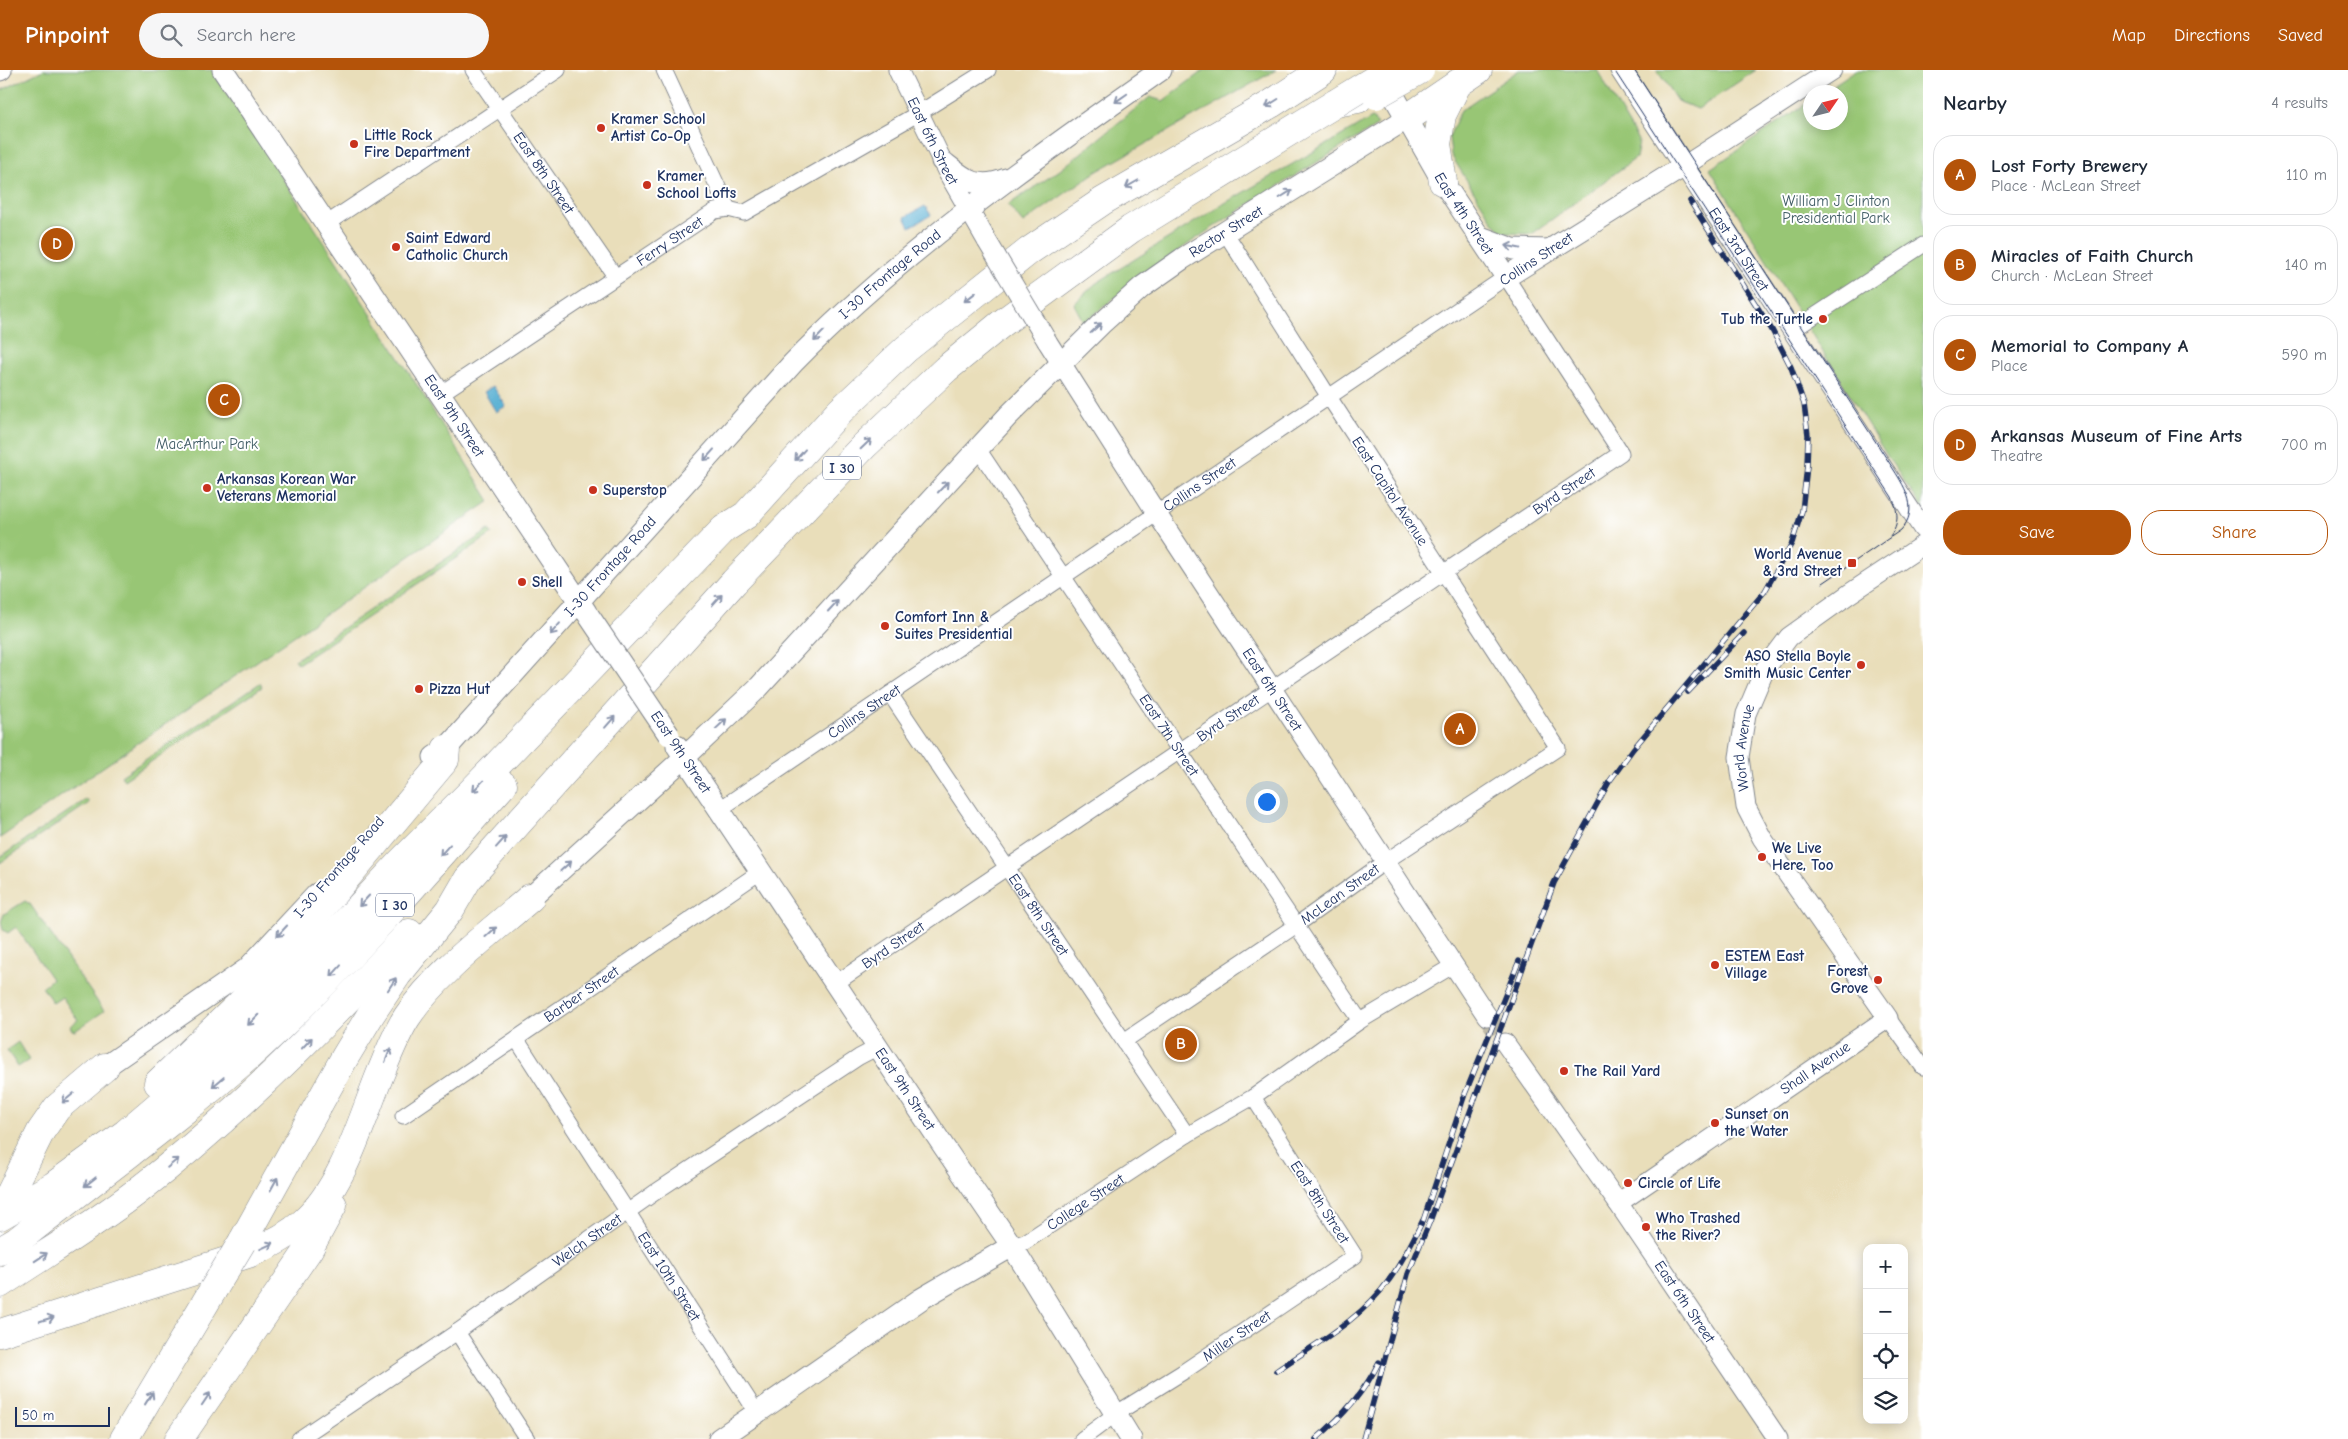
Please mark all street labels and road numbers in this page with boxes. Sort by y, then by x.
street label: East 6th Street [904,94,962,189]
street label: East 8th Street [510,129,579,218]
street label: East 4th Street [1431,169,1498,258]
street label: Rector Street [1186,201,1267,261]
street label: East 3rd Street [1705,204,1773,295]
street label: Ferry Street [633,212,707,270]
street label: I-30 Frontage Road [835,225,945,323]
street label: Collins Street [1496,228,1577,289]
street label: East 9th Street [421,371,489,461]
street label: East Capitol Avenue [1348,433,1432,549]
street label: Collins Street [1160,453,1240,516]
road number: I 30 [823,456,861,479]
street label: Byrd Street [1529,463,1599,519]
street label: I-30 Frontage Road [560,512,660,620]
street label: East 6th Street [1239,645,1306,735]
street label: Collins Street [824,680,905,743]
street label: Byrd Street [1193,690,1263,746]
street label: East 7th Street [1135,691,1203,780]
street label: World Avenue [1730,701,1758,792]
street label: East 9th Street [647,708,715,797]
street label: I-30 Frontage Road [290,813,388,921]
street label: McLean Street [1297,859,1383,928]
street label: East 8th Street [1005,870,1073,960]
road number: I 30 [376,894,414,916]
street label: Byrd Street [858,917,928,973]
street label: Barber Street [540,962,623,1026]
street label: Shall Avenue [1777,1037,1854,1098]
street label: East 9th Street [871,1044,940,1134]
street label: East 8th Street [1287,1157,1354,1247]
street label: College Street [1043,1170,1128,1234]
street label: Welch Street [549,1209,626,1271]
street label: East 10th Street [634,1228,705,1325]
street label: East 6th Street [1651,1257,1719,1347]
street label: Miller Street [1199,1306,1275,1365]

